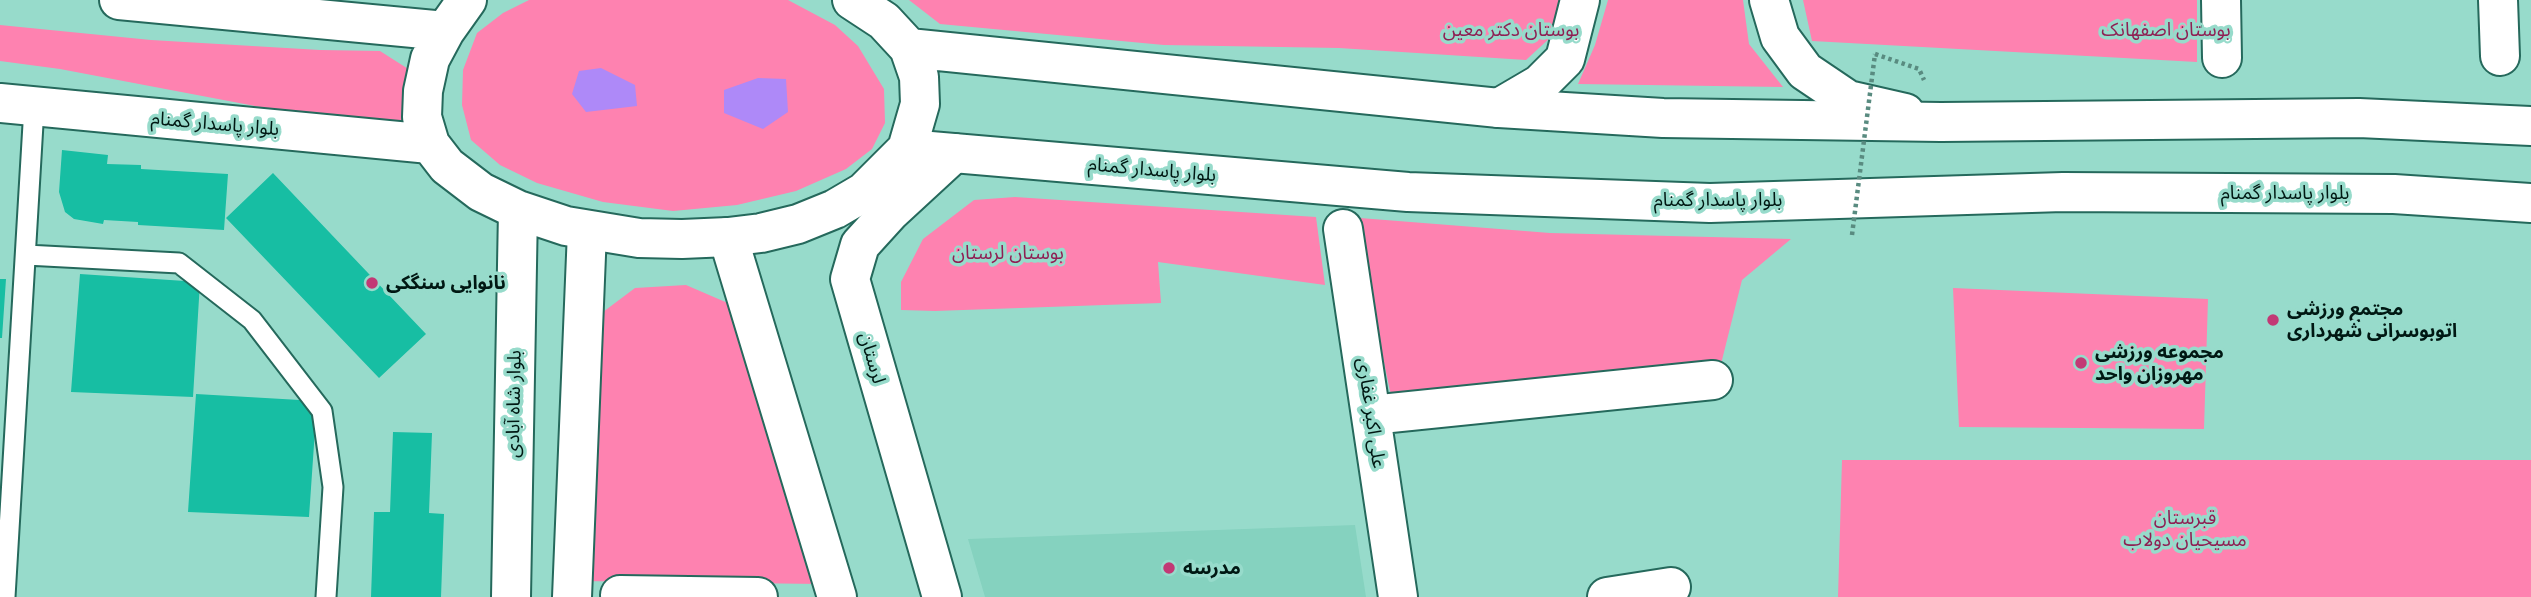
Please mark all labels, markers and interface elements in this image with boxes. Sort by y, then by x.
park label: بوستان دکتر معین [1443,19,1579,41]
park label: بوستان اصفهانک [2101,19,2231,41]
street label: بلوار پاسدار گمنام [150,107,280,141]
street label: بلوار پاسدار گمنام [1087,153,1217,187]
street label: بلوار پاسدار گمنام [2221,182,2349,204]
street label: بلوار پاسدار گمنام [1654,189,1782,211]
park label: بوستان لرستان [952,242,1064,264]
place label: نانوایی سنگکی [386,272,506,294]
marker: نانوایی سنگکی [364,275,380,291]
place label: مجتمع ورزشی اتوبوسرانی شهرداری [2287,298,2457,342]
marker: مجتمع ورزشی اتوبوسرانی شهرداری [2265,312,2281,328]
street label: لرستان [854,330,890,386]
place label: مجموعه ورزشی مهروزان واحد [2095,341,2224,385]
street label: بلوار شاه آبادی [502,350,526,458]
marker: مجموعه ورزشی مهروزان واحد [2073,355,2089,371]
street label: علی اکبر غفاری [1352,356,1390,470]
park label: قبرستان مسیحیان دولاب [2123,507,2247,551]
place label: مدرسه [1183,557,1241,579]
marker: مدرسه [1161,560,1177,576]

